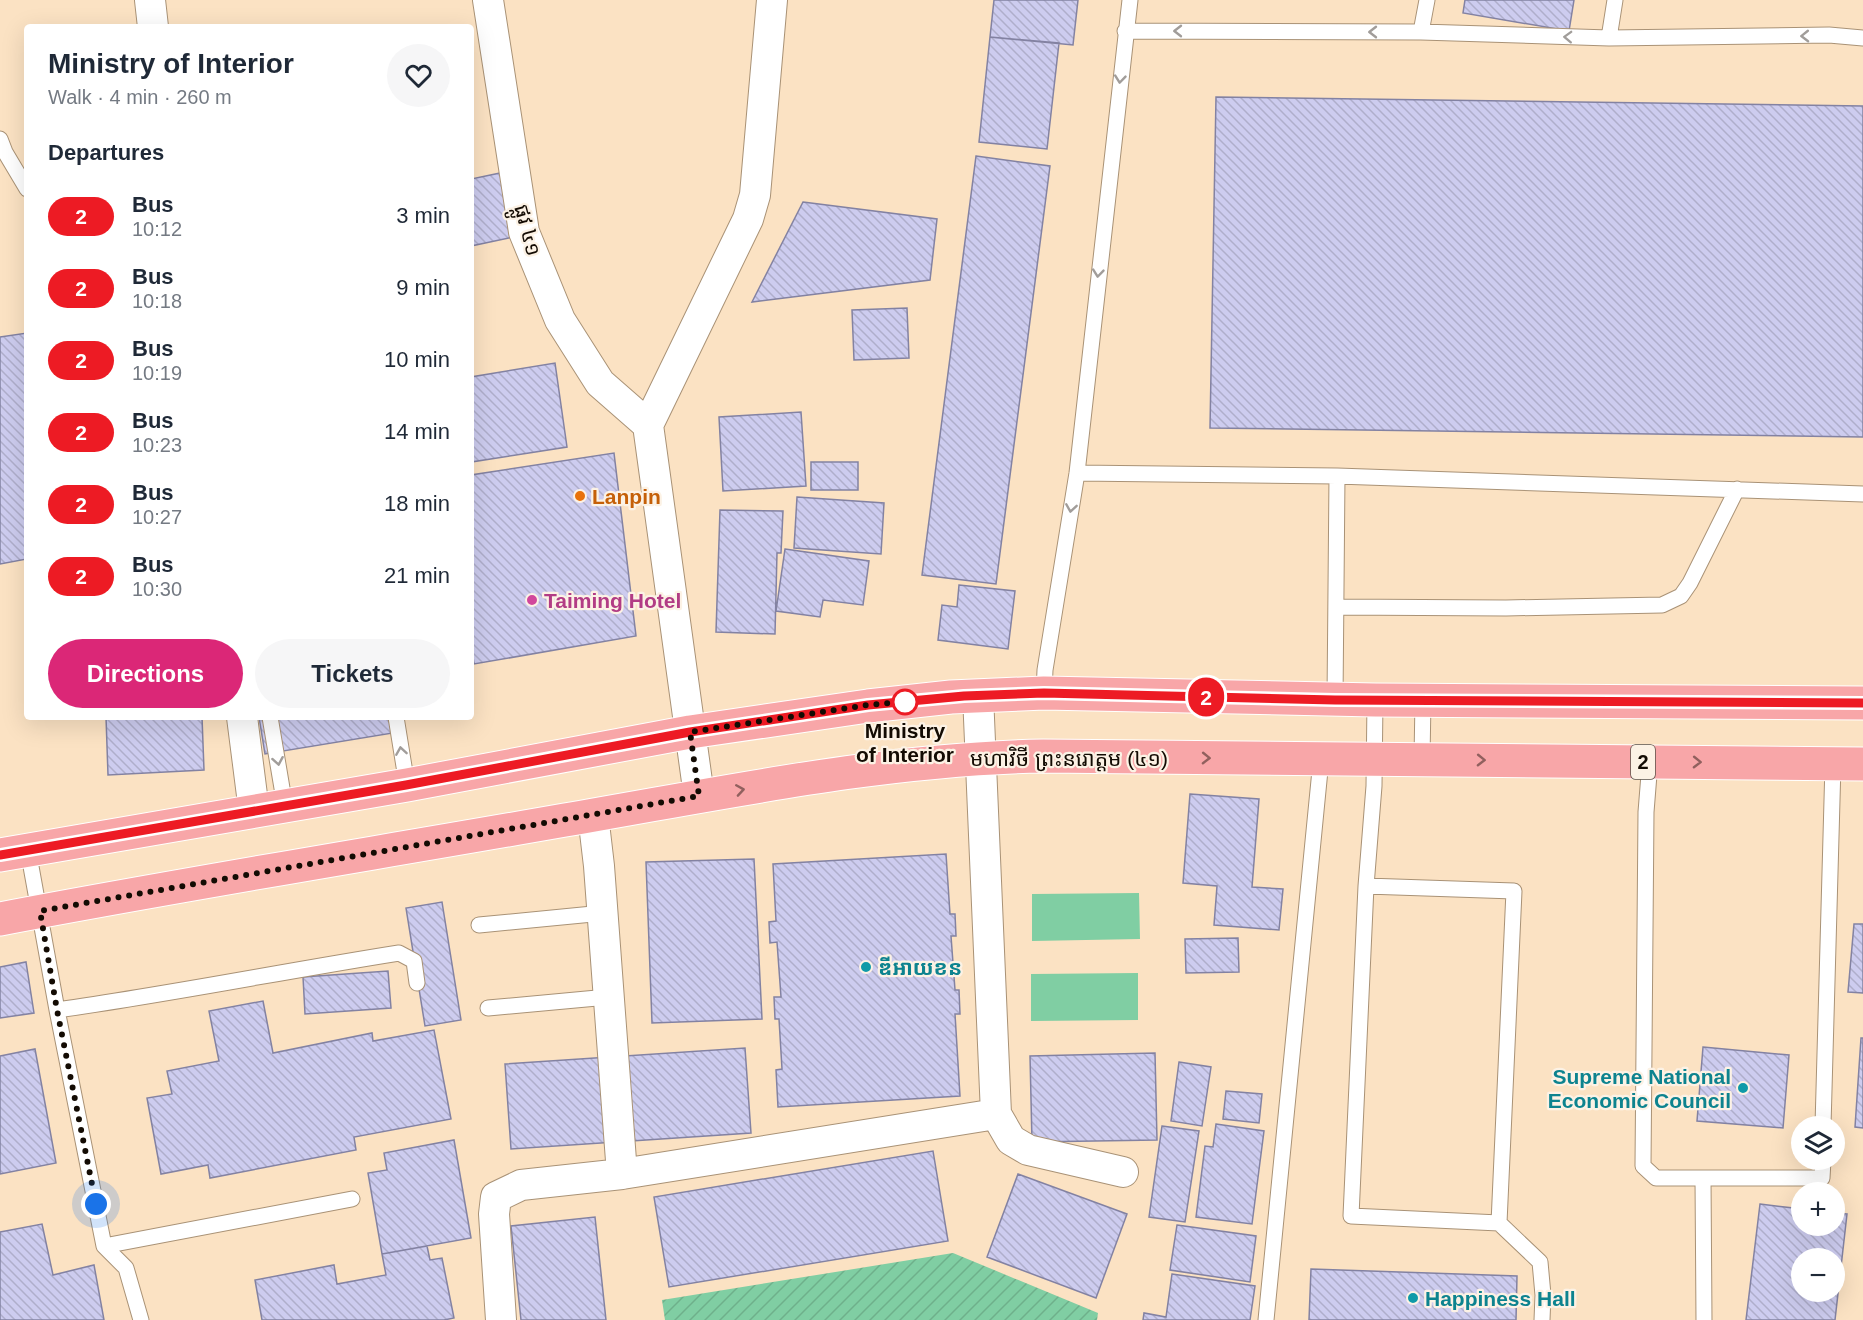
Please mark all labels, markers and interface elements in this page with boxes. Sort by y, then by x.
one-way arrow [1173,25,1182,37]
one-way arrow [1368,26,1377,38]
one-way arrow [1800,29,1809,42]
one-way arrow [1563,31,1572,43]
button: heart [387,44,450,107]
text: Ministry of Interior [48,48,294,79]
one-way arrow [1114,74,1127,83]
text: Walk · 4 min · 260 m [48,86,232,108]
text: Departures [48,140,164,165]
text: Bus [132,192,174,217]
street label: ផ្លូវ ៤១ [502,202,546,261]
text: 3 min [396,203,450,228]
text: 2 [75,205,87,228]
text: 10:12 [132,218,182,240]
text: Bus [132,264,174,289]
one-way arrow [1093,268,1105,277]
text: 9 min [396,275,450,300]
text: 2 [75,277,87,300]
text: 10:18 [132,290,182,312]
text: Bus [132,336,174,361]
text: 10 min [384,347,450,372]
text: 2 [75,349,87,372]
text: 10:19 [132,362,182,384]
text: Bus [132,408,174,433]
text: 14 min [384,419,450,444]
text: 2 [75,421,87,444]
text: 10:23 [132,434,182,456]
text: Bus [132,480,174,505]
place label: Lanpin [592,485,661,508]
marker: Lanpin [573,489,587,503]
text: 18 min [384,491,450,516]
text: 2 [75,493,87,516]
one-way arrow [1065,503,1078,513]
text: 10:27 [132,506,182,528]
text: Bus [132,552,174,577]
text: 21 min [384,563,450,588]
text: 2 [75,565,87,588]
text: 10:30 [132,578,182,600]
place label: Taiming Hotel [544,589,681,612]
marker: Taiming Hotel [525,593,539,607]
button: Directions [48,639,243,708]
button: Tickets [255,639,450,708]
line badge: 2 [1186,678,1226,716]
text: 2 [1200,686,1212,709]
marker: Ministry of Interior [892,689,918,715]
place label: Ministry of Interior [856,719,954,766]
road number: 2 [1631,745,1655,779]
one-way arrow [396,746,408,755]
street label: មហាវិថី ព្រះនរោត្តម (៤១) [970,746,1168,772]
one-way arrow [1202,752,1211,764]
one-way arrow [1476,754,1485,766]
one-way arrow [1692,756,1701,768]
one-way arrow [271,757,283,766]
one-way arrow [736,784,745,796]
place label: ឌីអាយខន [878,956,962,979]
marker: ឌីអាយខន [859,960,873,974]
place label: Supreme National Economic Council [1548,1065,1731,1112]
marker: Supreme National Economic Council [1736,1081,1750,1095]
map controls [1791,1116,1845,1302]
button: layers [1791,1116,1845,1170]
button: + [1791,1182,1845,1236]
your location [81,1189,111,1219]
button: − [1791,1248,1845,1302]
place label: Happiness Hall [1425,1287,1576,1310]
marker: Happiness Hall [1406,1291,1420,1305]

